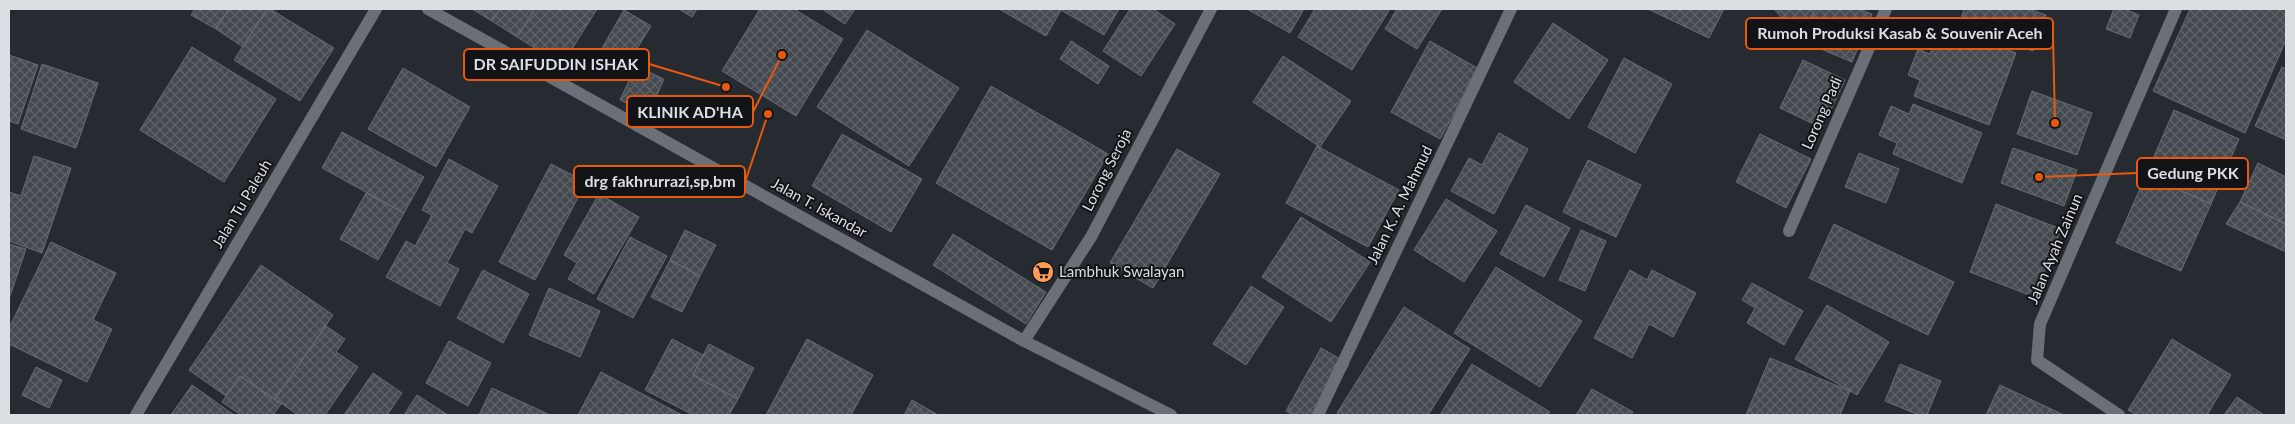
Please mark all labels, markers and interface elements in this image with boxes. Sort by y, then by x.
callout: Rumoh Produksi Kasab & Souvenir Aceh [1746,18,2053,49]
text: Rumoh Produksi Kasab & Souvenir Aceh [1757,23,2043,42]
callout: DR SAIFUDDIN ISHAK [464,49,649,80]
text: DR SAIFUDDIN ISHAK [474,54,639,73]
street label: Lorong Padi [1797,74,1845,152]
callout: KLINIK AD'HA [627,96,753,127]
text: KLINIK AD'HA [637,102,744,121]
street label: Lorong Seroja [1078,125,1135,214]
street label: Jalan K. A. Mahmud [1363,142,1436,267]
street label: Jalan Tu Paleuh [208,156,275,251]
callout: Gedung PKK [2137,158,2248,189]
text: Gedung PKK [2147,163,2240,182]
callout: drg fakhrurrazi,sp,bm [574,166,745,197]
text: drg fakhrurrazi,sp,bm [584,171,736,190]
street label: Jalan T. Iskandar [768,173,871,241]
street label: Jalan Ayah Zainun [2023,191,2085,306]
supermarket icon: Lambhuk Swalayan [1031,260,1055,284]
place label: Lambhuk Swalayan [1059,262,1184,280]

